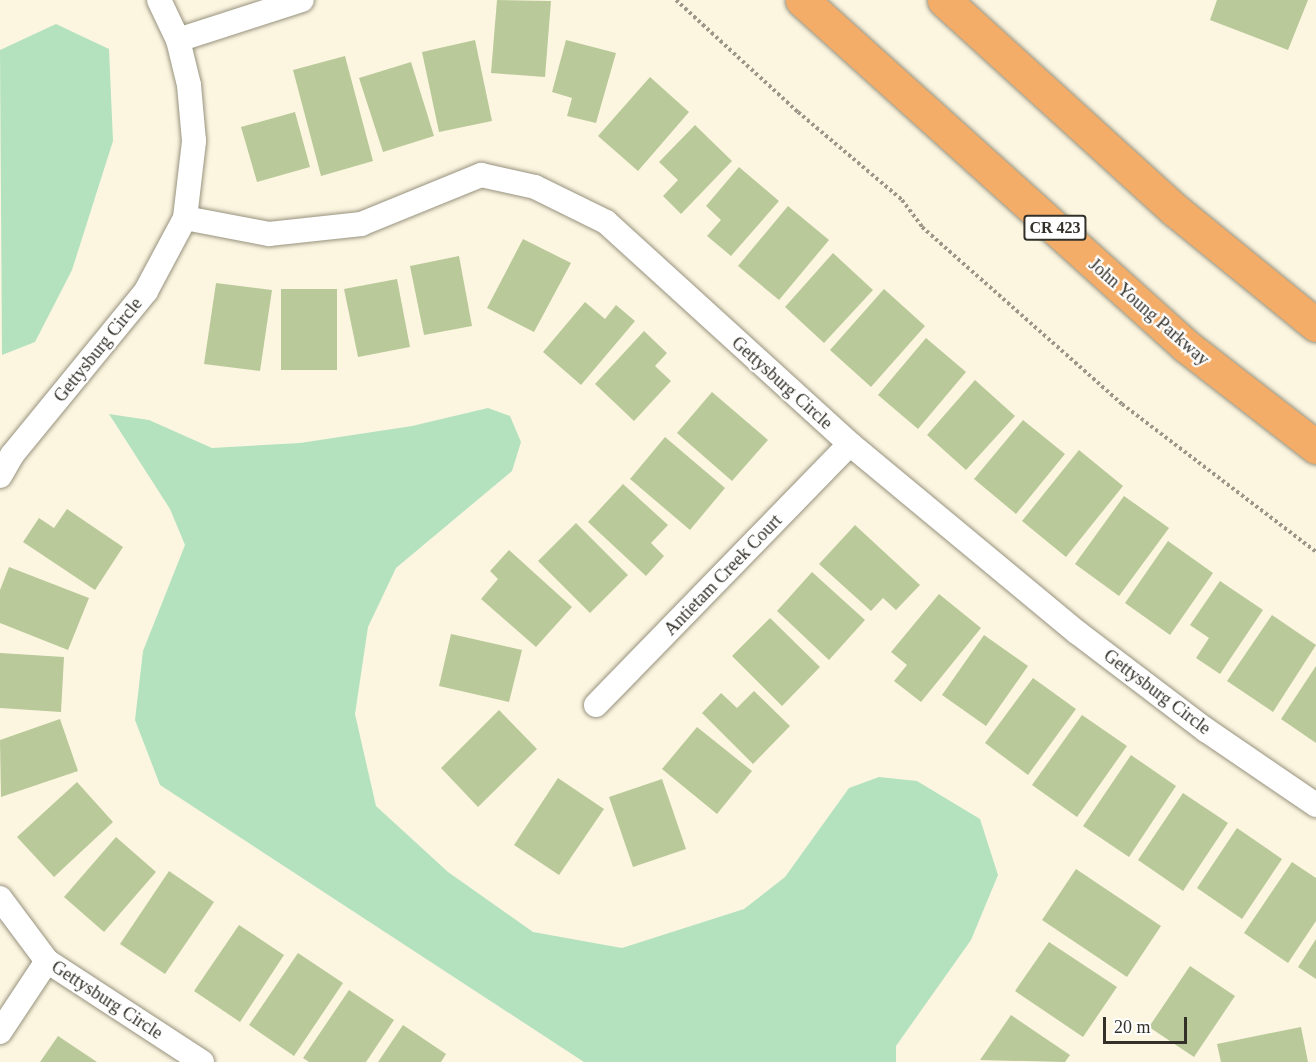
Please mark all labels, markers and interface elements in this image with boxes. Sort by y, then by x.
road number: CR 423 [1022,215,1088,241]
street label: John Young Parkway [1084,254,1214,370]
street label: Gettysburg Circle [49,293,147,407]
street label: Gettysburg Circle [727,332,837,434]
street label: Antietam Creek Court [660,510,786,640]
street label: Gettysburg Circle [1099,645,1215,739]
street label: Gettysburg Circle [47,956,167,1044]
scale bar [1106,1005,1190,1043]
text: 20 m [1114,1017,1151,1037]

